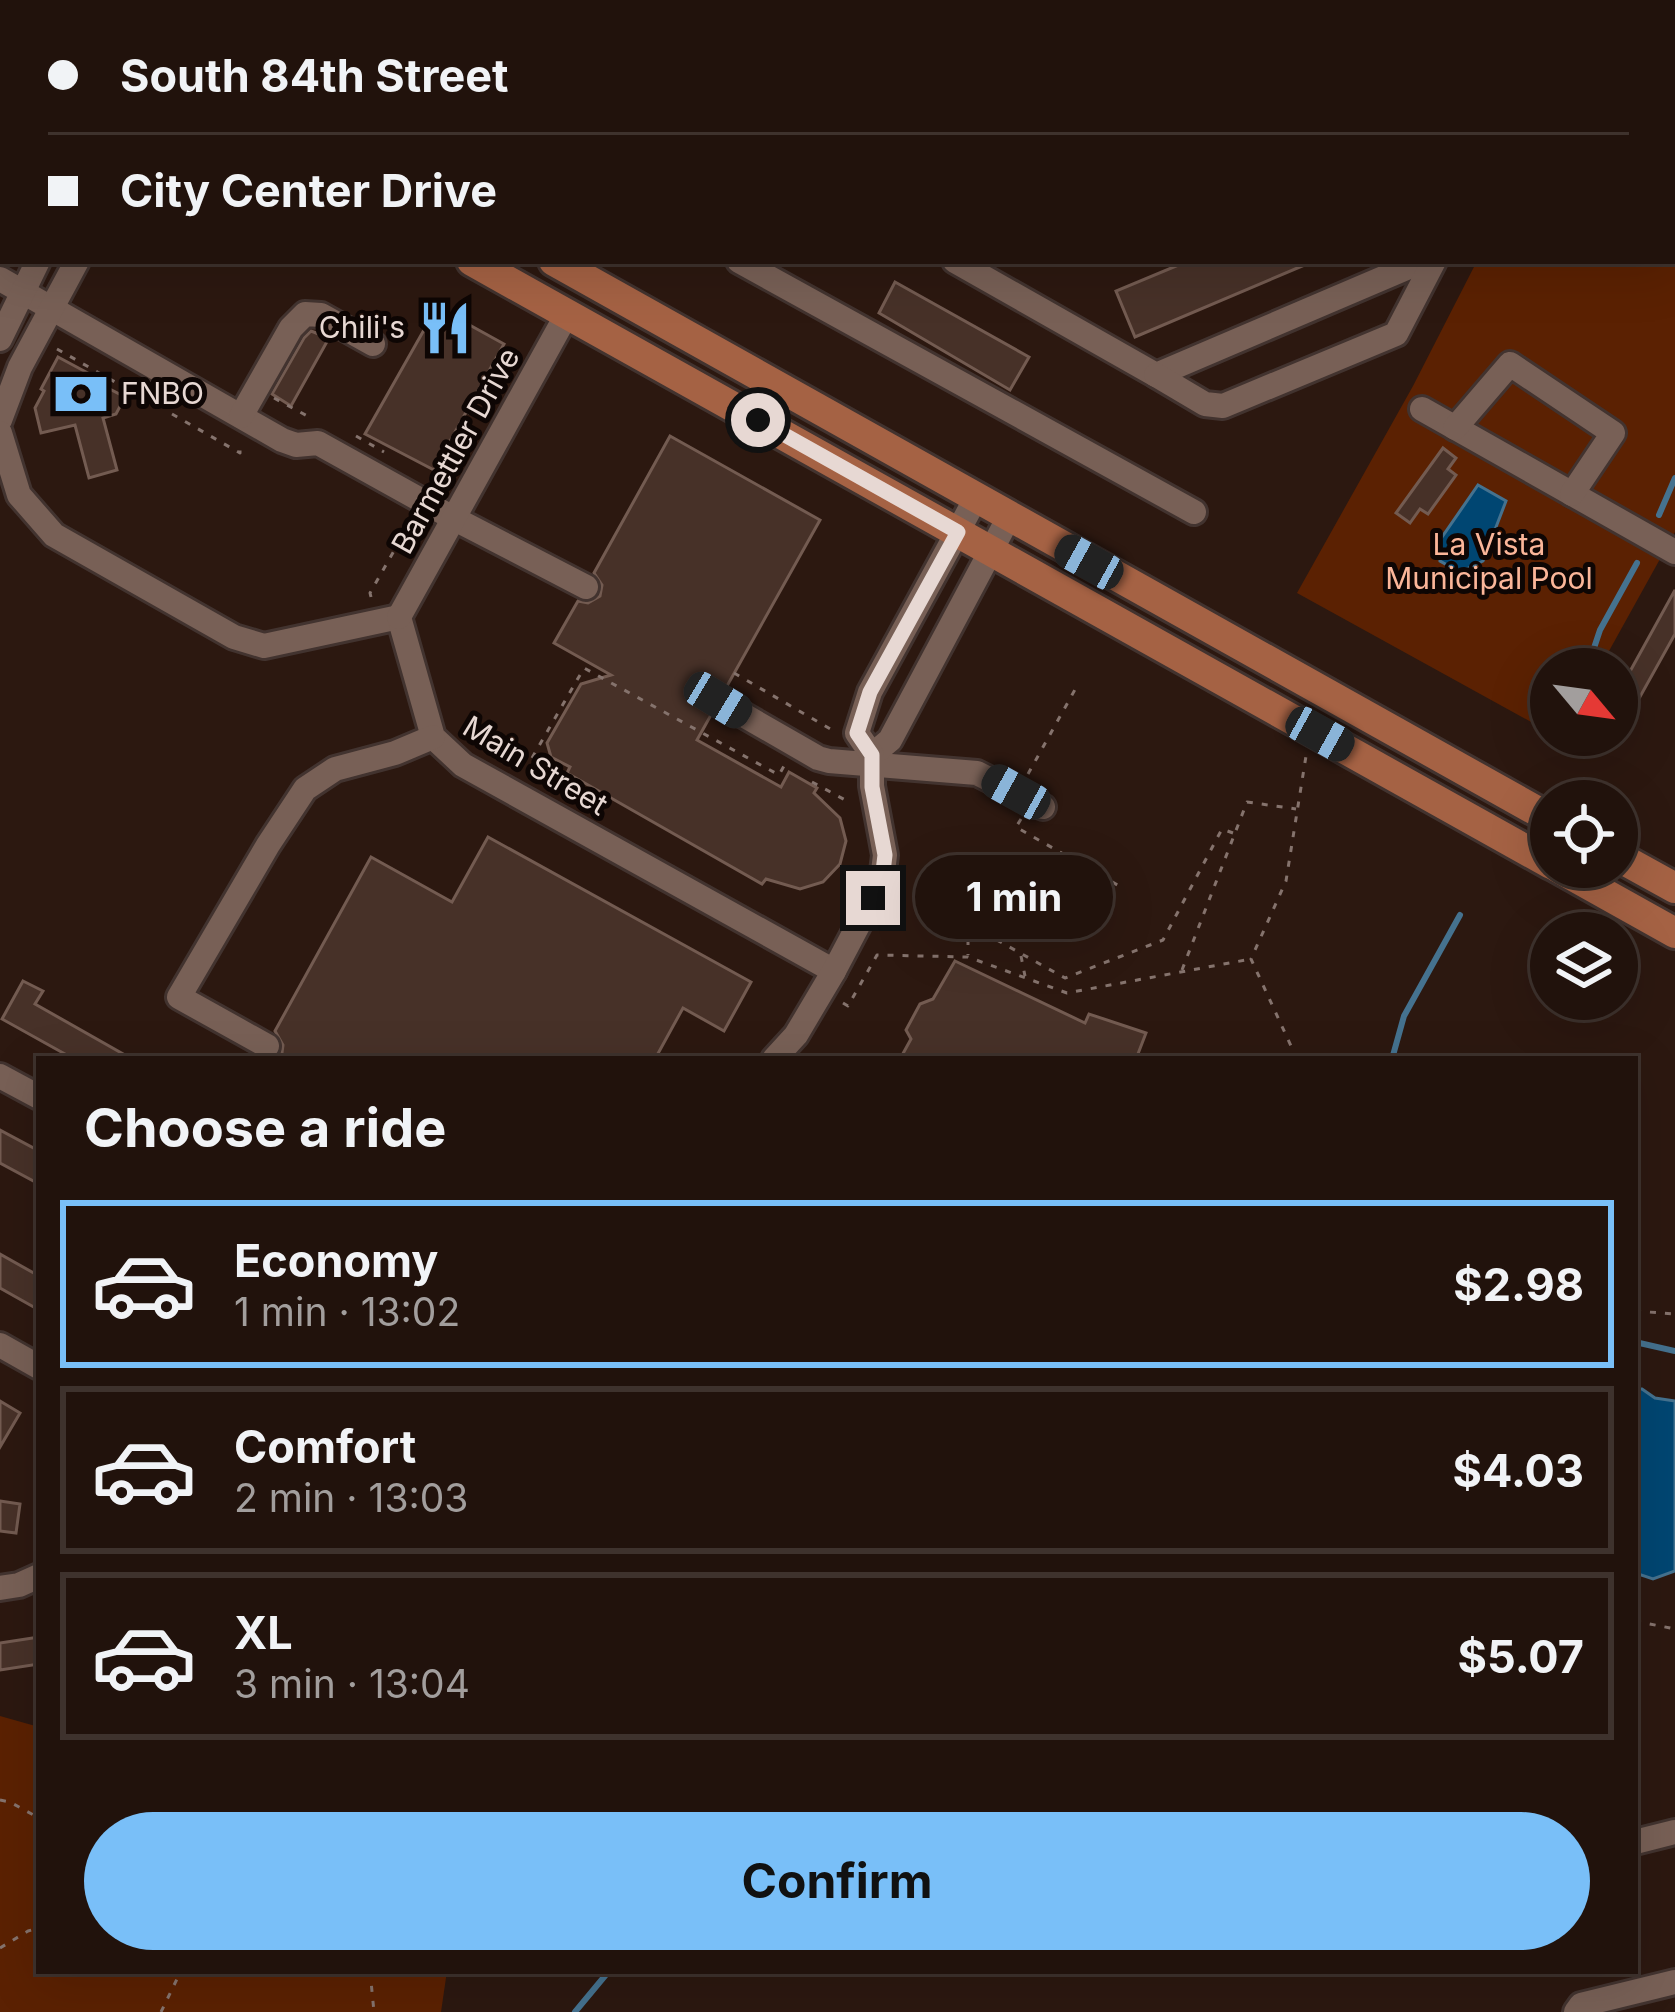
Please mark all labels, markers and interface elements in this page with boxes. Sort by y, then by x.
text: South 84th Street [120,48,509,103]
text: City Center Drive [120,163,497,218]
restaurant icon: Chili's [416,299,474,357]
place label: Chili's [319,309,405,345]
street label: Barmettler Drive [384,341,527,560]
bank icon: FNBO [52,365,110,423]
place label: FNBO [121,375,204,411]
route start [731,393,785,447]
park label: La Vista Municipal Pool [1385,526,1593,596]
car [1049,529,1129,595]
north arrow [1530,648,1638,756]
map controls [1530,648,1638,1020]
car [678,666,758,734]
car [1280,701,1360,767]
street label: Main Street [457,708,614,822]
car [976,759,1056,825]
button: locate [1530,780,1638,888]
callout: 1 min [915,856,1113,940]
route end [846,871,900,925]
text: 1 min [966,873,1062,920]
button: layers [1530,912,1638,1020]
text: Choose a ride [84,1095,446,1160]
icon: car [90,1230,198,1338]
text: Economy [234,1233,438,1288]
text: $2.98 [1453,1257,1584,1312]
text: 1 min · 13:02 [234,1288,460,1335]
icon: car [90,1416,198,1524]
text: Comfort [234,1419,416,1474]
text: $4.03 [1453,1443,1584,1498]
text: 2 min · 13:03 [234,1474,468,1521]
icon: car [90,1602,198,1710]
text: XL [234,1605,293,1660]
text: $5.07 [1457,1629,1584,1684]
text: 3 min · 13:04 [234,1660,470,1707]
button: Confirm [84,1812,1590,1950]

